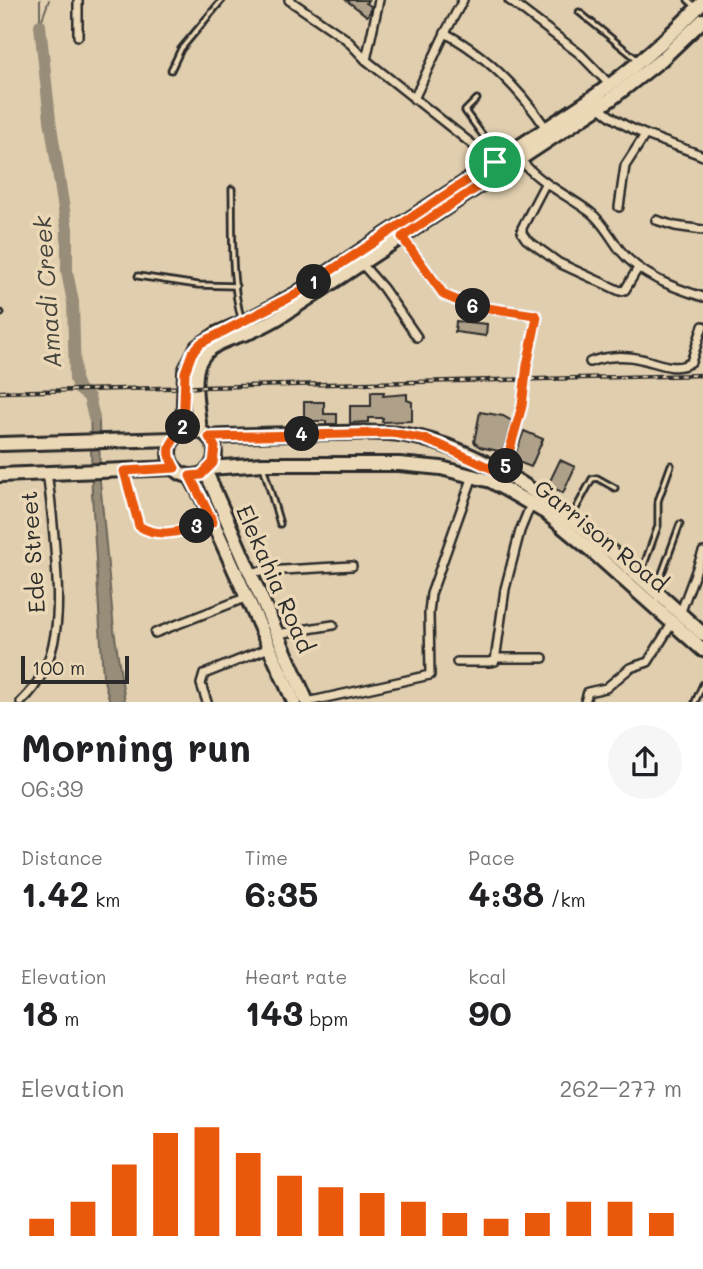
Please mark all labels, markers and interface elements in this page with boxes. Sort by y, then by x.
pin [465,132,525,192]
icon: arrive [476,143,514,181]
water label: Amadi Creek [26,214,67,369]
pin: 1 [296,264,332,300]
text: 1 [309,269,318,294]
pin: 6 [456,288,490,324]
text: 6 [467,293,478,318]
pin: 2 [166,410,200,444]
text: 2 [177,414,188,439]
pin: 4 [284,416,320,452]
text: 4 [295,421,308,446]
pin: 5 [489,448,524,484]
text: 5 [500,453,511,478]
street label: Garrison Road [529,472,675,598]
street label: Ede Street [13,490,51,614]
street label: Elekahia Road [230,500,322,657]
pin: 3 [180,508,214,544]
text: 3 [191,513,202,538]
scale bar [21,653,130,685]
text: 100 m [32,655,85,680]
text: Morning run [21,722,251,772]
button: share [608,725,682,799]
text: 06:39 [21,773,83,803]
text: Distance [21,845,103,870]
text: Time [245,845,288,870]
text: Pace [468,845,515,870]
text: 1.42 [21,870,89,916]
text: 6:35 [245,870,318,916]
text: 4:38 [468,870,544,916]
text: km [89,887,120,912]
text: /km [544,887,586,912]
text: Elevation [21,964,106,989]
text: Heart rate [245,964,347,989]
text: kcal [468,964,506,989]
text: 18 [21,989,58,1035]
text: 143 [245,989,303,1035]
text: 90 [468,989,512,1035]
text: m [58,1006,79,1031]
text: bpm [303,1006,348,1031]
text: Elevation [21,1073,124,1103]
text: 262–277 m [560,1073,682,1103]

